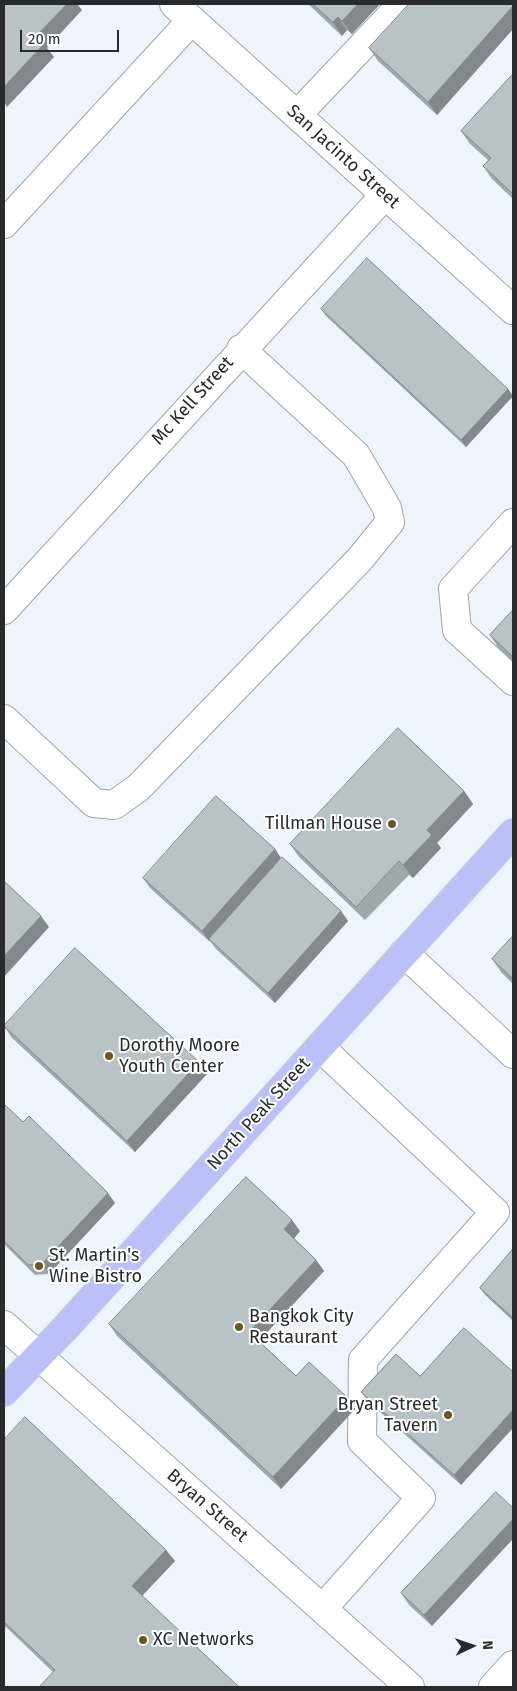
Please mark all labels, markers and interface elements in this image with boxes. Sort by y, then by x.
scale bar [22,20,121,52]
text: 20 m [28,30,61,48]
street label: San Jacinto Street [282,101,404,213]
street label: Mc Kell Street [148,352,238,450]
place label: Tillman House [265,813,382,835]
marker: Tillman House [386,818,398,830]
place label: Dorothy Moore Youth Center [119,1035,240,1078]
marker: Dorothy Moore Youth Center [103,1050,115,1062]
street label: North Peak Street [203,1053,315,1175]
place label: St. Martin's Wine Bistro [49,1245,142,1288]
marker: St. Martin's Wine Bistro [33,1260,45,1272]
place label: Bangkok City Restaurant [249,1306,354,1348]
marker: Bangkok City Restaurant [233,1321,245,1333]
place label: Bryan Street Tavern [338,1394,438,1436]
marker: Bryan Street Tavern [442,1409,454,1421]
street label: Bryan Street [162,1465,252,1547]
north arrow [447,1621,497,1671]
place label: XC Networks [153,1629,254,1651]
marker: XC Networks [137,1634,149,1646]
text: N [479,1640,496,1650]

